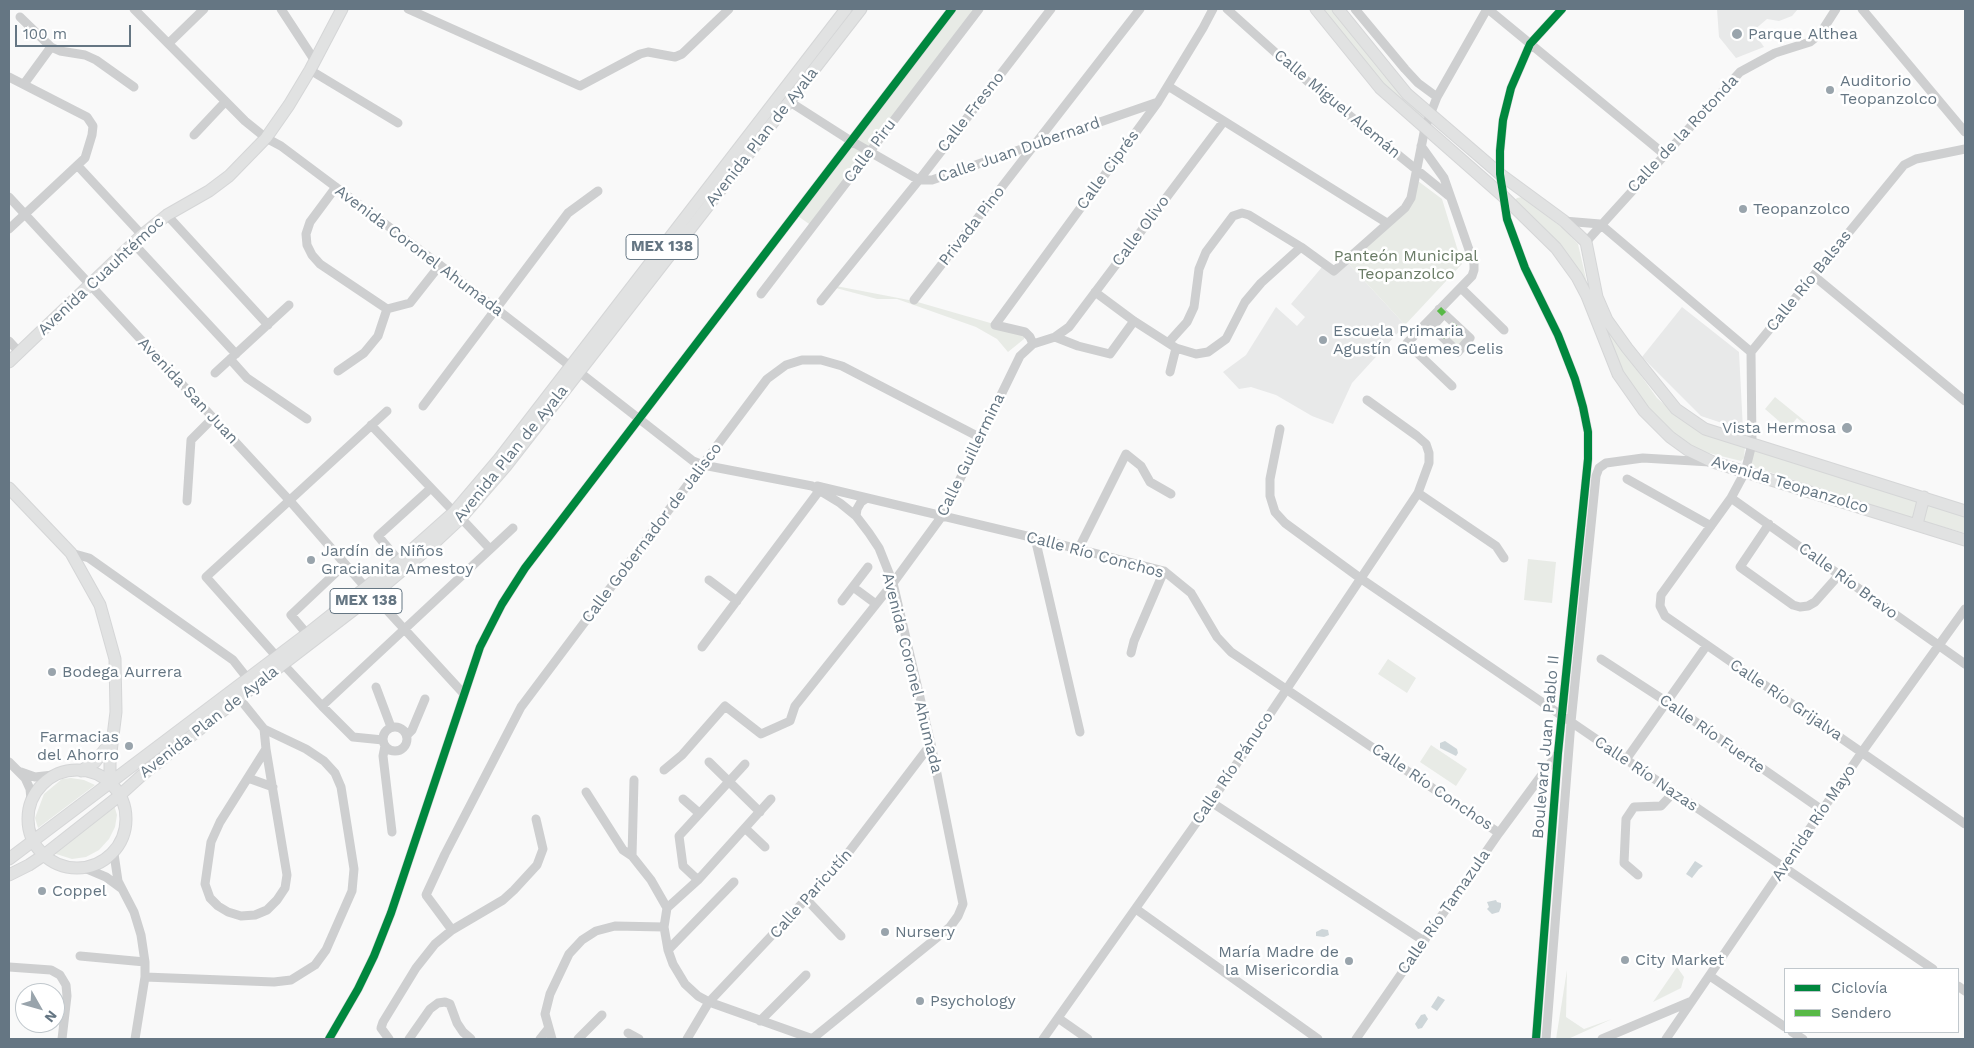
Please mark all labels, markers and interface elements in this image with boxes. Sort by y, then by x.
scale bar [18,15,134,47]
place label: Parque Althea [1748,24,1858,44]
text: 100 m [23,25,67,43]
marker: Parque Althea [1730,27,1744,41]
street label: Calle Miguel Alemán [1270,45,1404,163]
street label: Avenida Plan de Ayala [702,64,822,210]
street label: Calle Fresno [934,68,1008,156]
street label: Calle de la Rotonda [1624,71,1742,197]
place label: Auditorio Teopanzolco [1840,71,1937,109]
marker: Auditorio Teopanzolco [1824,84,1836,96]
street label: Calle Juan Dubernard [935,113,1103,187]
street label: Calle Piru [840,115,900,187]
street label: Calle Ciprés [1073,126,1143,214]
street label: Avenida Coronel Ahumada [331,181,507,321]
street label: Privada Pino [935,182,1009,270]
street label: Calle Olivo [1108,192,1174,270]
place label: Teopanzolco [1753,199,1850,219]
marker: Teopanzolco [1737,203,1749,215]
street label: Avenida Cuauhtémoc [34,213,168,339]
street label: Calle Río Balsas [1762,227,1856,335]
road number: MEX 138 [626,234,698,260]
park label: Panteón Municipal Teopanzolco [1334,246,1478,284]
place label: Escuela Primaria Agustín Güemes Celis [1333,321,1504,359]
street label: Avenida San Juan [134,334,242,448]
marker: Escuela Primaria Agustín Güemes Celis [1317,334,1329,346]
street label: Avenida Plan de Ayala [450,382,572,526]
street label: Calle Guillermina [933,390,1009,520]
place label: Vista Hermosa [1722,418,1836,438]
marker: Vista Hermosa [1840,421,1854,435]
street label: Calle Gobernador de Jalisco [578,439,726,627]
street label: Avenida Teopanzolco [1709,452,1871,518]
street label: Calle Río Conchos [1024,527,1166,583]
street label: Calle Río Bravo [1795,539,1901,623]
place label: Jardín de Niños Gracianita Amestoy [321,541,473,579]
marker: Jardín de Niños Gracianita Amestoy [305,554,317,566]
street label: Avenida Coronel Ahumada [878,571,946,775]
road number: MEX 138 [330,588,402,614]
street label: Boulevard Juan Pablo II [1528,654,1564,840]
street label: Calle Río Grijalva [1726,655,1846,745]
place label: Bodega Aurrera [62,662,182,682]
street label: Avenida Plan de Ayala [136,662,282,782]
marker: Bodega Aurrera [46,666,58,678]
street label: Calle Río Fuerte [1655,690,1769,778]
street label: Calle Río Pánuco [1188,708,1278,828]
place label: Farmacias del Ahorro [37,727,119,765]
street label: Calle Río Nazas [1590,732,1702,816]
street label: Calle Río Conchos [1368,739,1496,835]
marker: Farmacias del Ahorro [123,740,135,752]
street label: Avenida Río Mayo [1768,761,1860,885]
street label: Calle Paricutín [766,845,856,943]
street label: Calle Río Tamazula [1394,846,1494,978]
place label: Coppel [52,881,107,901]
marker: Coppel [36,885,48,897]
place label: Nursery [895,922,955,942]
marker: Nursery [879,926,891,938]
place label: María Madre de la Misericordia [1218,942,1339,980]
place label: City Market [1635,950,1724,970]
marker: City Market [1619,954,1631,966]
marker: María Madre de la Misericordia [1343,955,1355,967]
legend [1784,968,1959,1033]
text: Ciclovía [1831,979,1888,997]
north arrow [15,983,65,1033]
place label: Psychology [930,991,1016,1011]
marker: Psychology [914,995,926,1007]
text: Sendero [1831,1004,1892,1022]
text: N [42,1008,61,1026]

